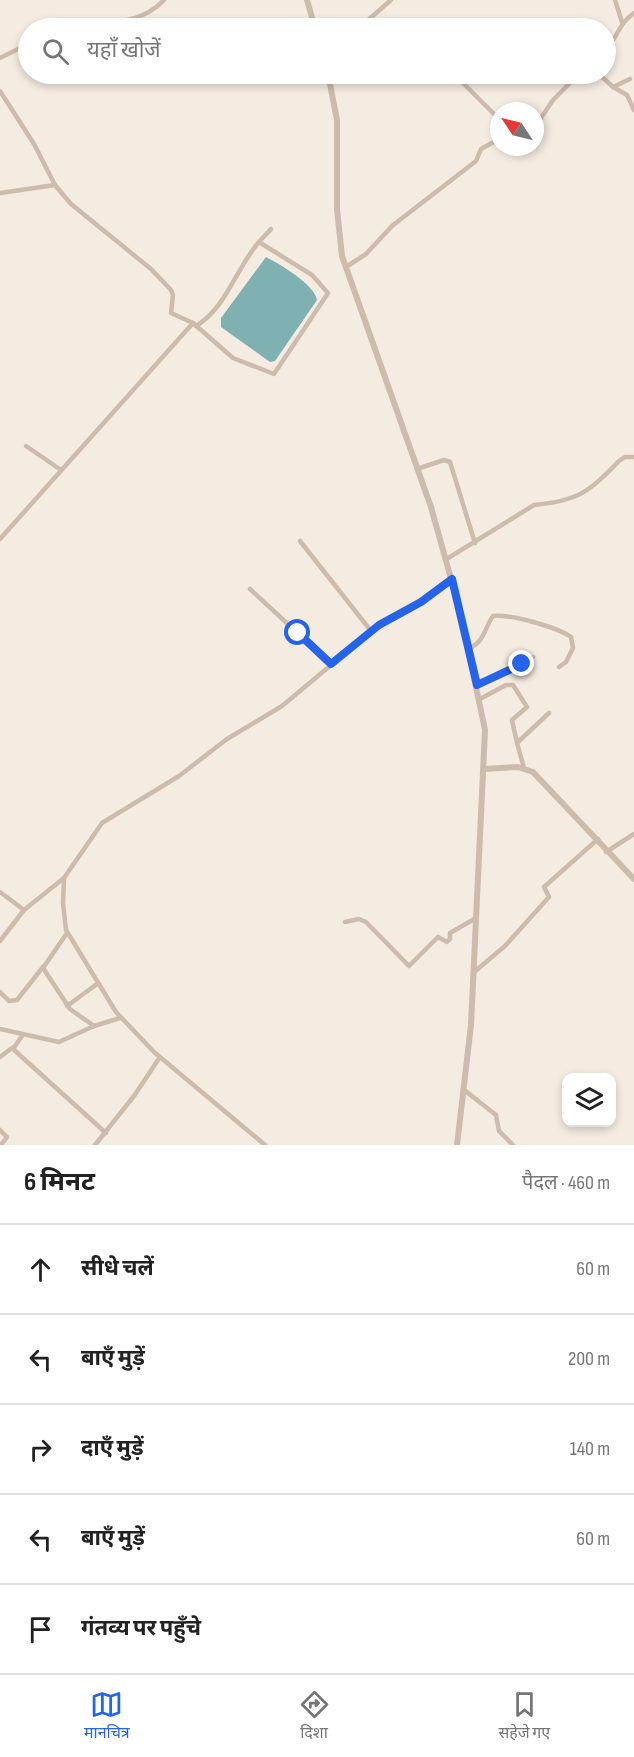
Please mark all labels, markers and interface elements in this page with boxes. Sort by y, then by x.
search box [18,18,616,84]
icon: search [39,35,72,68]
text: यहाँ खोजें [87,37,161,64]
north arrow [490,102,544,156]
route start [284,619,310,645]
route end [508,650,534,676]
map controls [562,1073,616,1127]
button: layers [562,1073,616,1127]
text: 6 मिनट [24,1167,95,1198]
text: पैदल · 460 m [522,1171,610,1195]
icon: ahead [24,1253,57,1286]
text: सीधे चलें [81,1255,154,1282]
text: 60 m [576,1257,610,1281]
icon: left [24,1343,57,1376]
text: बाएँ मुड़ें [81,1345,145,1372]
text: 200 m [568,1347,610,1371]
icon: right [24,1433,57,1466]
text: दाएँ मुड़ें [81,1435,144,1462]
text: 140 m [570,1437,610,1461]
icon: left [24,1523,57,1556]
text: बाएँ मुड़ें [81,1525,145,1552]
text: 60 m [576,1527,610,1551]
icon: arrive [24,1613,57,1646]
text: गंतव्य पर पहुँचे [81,1615,201,1642]
tab: मानचित्र [84,1688,130,1745]
tab: दिशा [298,1688,331,1745]
tab: सहेजे गए [498,1688,550,1745]

